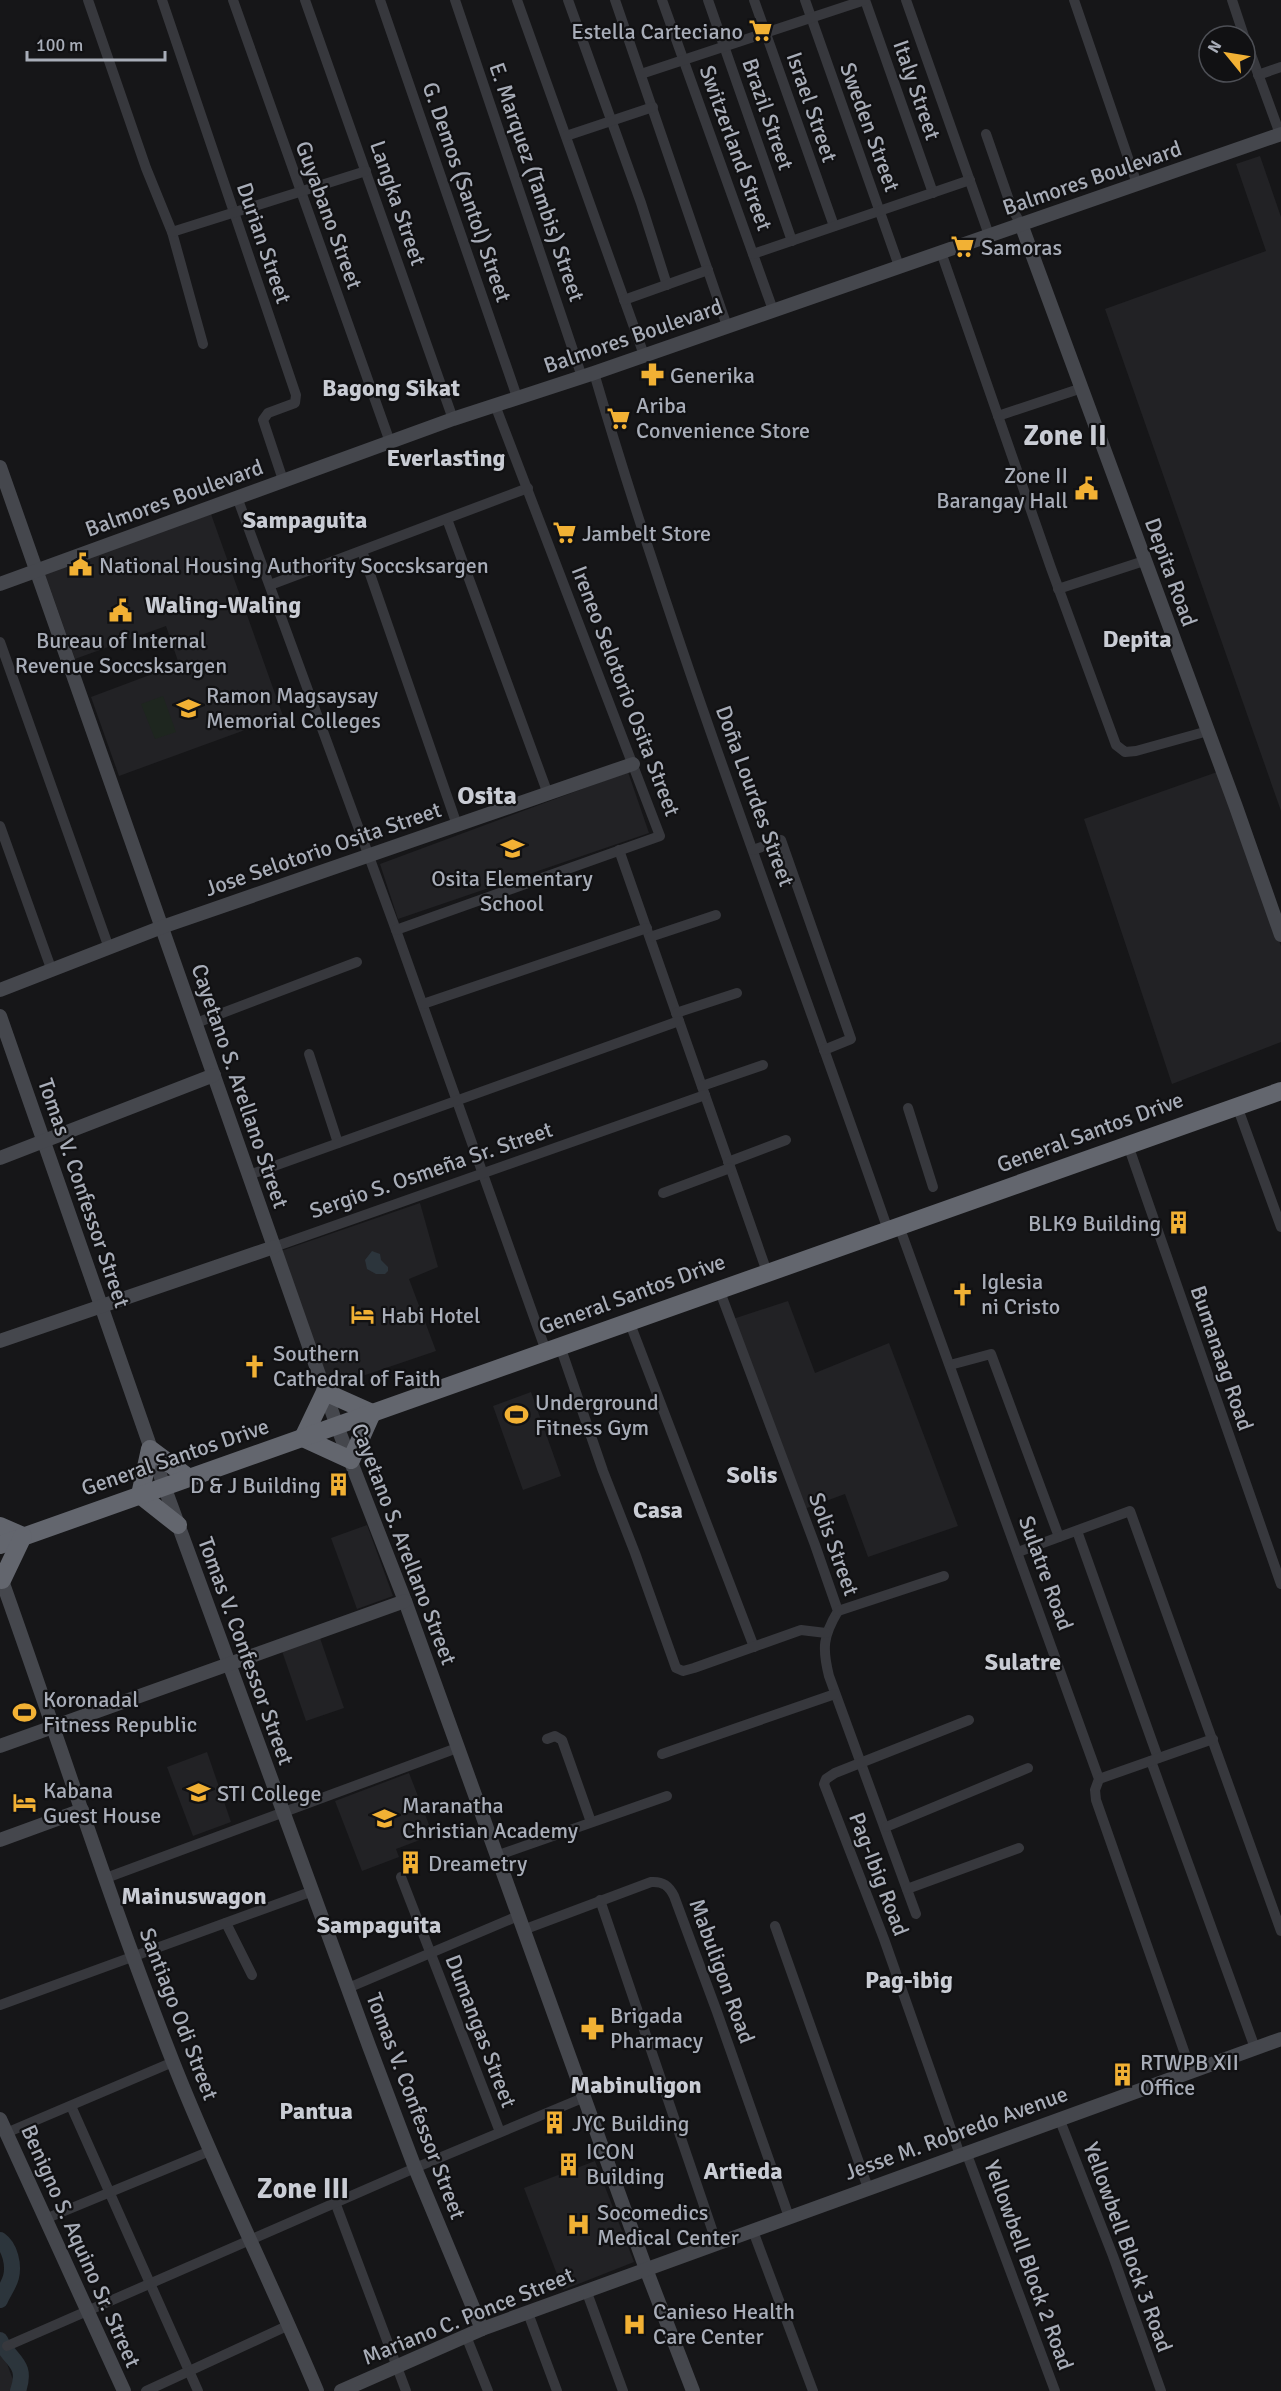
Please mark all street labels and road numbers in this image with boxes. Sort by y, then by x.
street label: Italy Street [887,36,947,144]
street label: Israel Street [781,48,844,166]
street label: Brazil Street [736,55,800,174]
street label: E. Marquez (Tambis) Street [483,59,591,305]
street label: Sweden Street [834,59,906,195]
street label: Switzerland Street [694,62,779,235]
street label: G. Demos (Santol) Street [417,78,517,306]
street label: Balmores Boulevard [999,135,1185,221]
street label: Guyabano Street [290,137,368,293]
street label: Langka Street [364,137,432,269]
street label: Durian Street [231,179,297,307]
street label: Balmores Boulevard [540,293,726,379]
street label: Balmores Boulevard [81,453,267,543]
street label: Depita Road [1139,514,1203,630]
street label: Ireneo Selotorio Osita Street [566,562,686,820]
street label: Doña Lourdes Street [710,702,800,890]
street label: Jose Selotorio Osita Street [201,796,445,902]
street label: Cayetano S. Arellano Street [185,960,295,1212]
street label: Tomas V. Confessor Street [32,1075,136,1311]
street label: General Santos Drive [993,1086,1187,1178]
street label: Sergio S. Osmeña Sr. Street [306,1116,556,1224]
street label: General Santos Drive [535,1248,729,1340]
street label: Bumanaag Road [1185,1282,1259,1434]
street label: General Santos Drive [78,1412,272,1502]
street label: Cayetano S. Arellano Street [345,1419,463,1669]
street label: Solis Street [803,1489,865,1600]
street label: Sulatre Road [1013,1512,1079,1634]
street label: Tomas V. Confessor Street [192,1533,300,1769]
street label: Pag-Ibig Road [843,1809,915,1939]
street label: Mabuligon Road [683,1895,761,2047]
street label: Santiago Odi Street [134,1924,224,2104]
street label: Dumangas Street [439,1951,523,2112]
street label: Tomas V. Confessor Street [360,1989,472,2223]
street label: Jesse M. Robredo Avenue [841,2080,1071,2186]
street label: Benigno S. Aquino Sr. Street [15,2120,147,2372]
street label: Yellowbell Block 3 Road [1077,2138,1179,2356]
street label: Yellowbell Block 2 Road [978,2156,1080,2374]
street label: Mariano C. Ponce Street [358,2261,578,2371]

